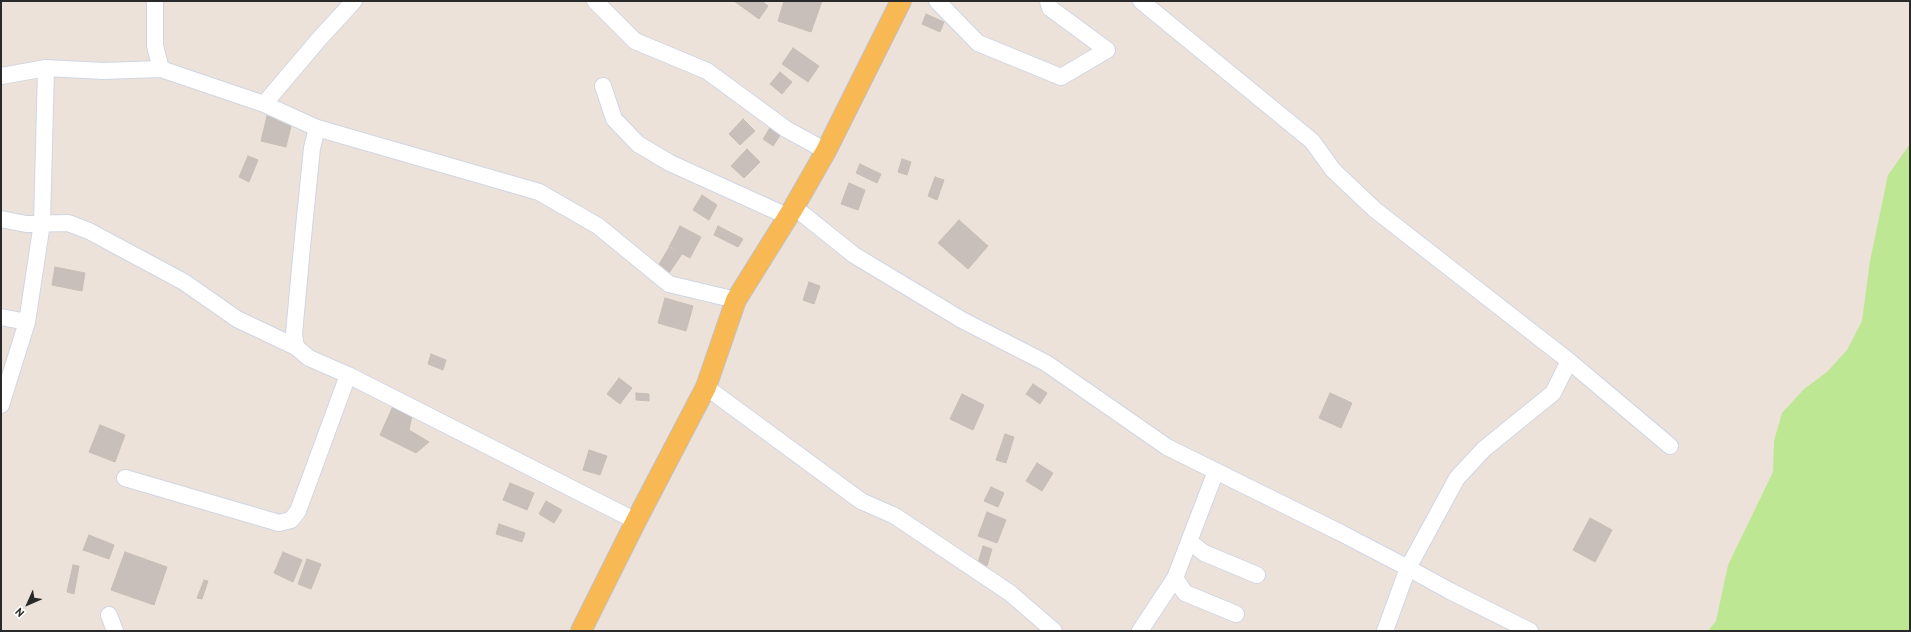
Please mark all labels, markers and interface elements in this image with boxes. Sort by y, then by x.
north arrow [8,584,48,624]
text: N [12,605,27,620]

